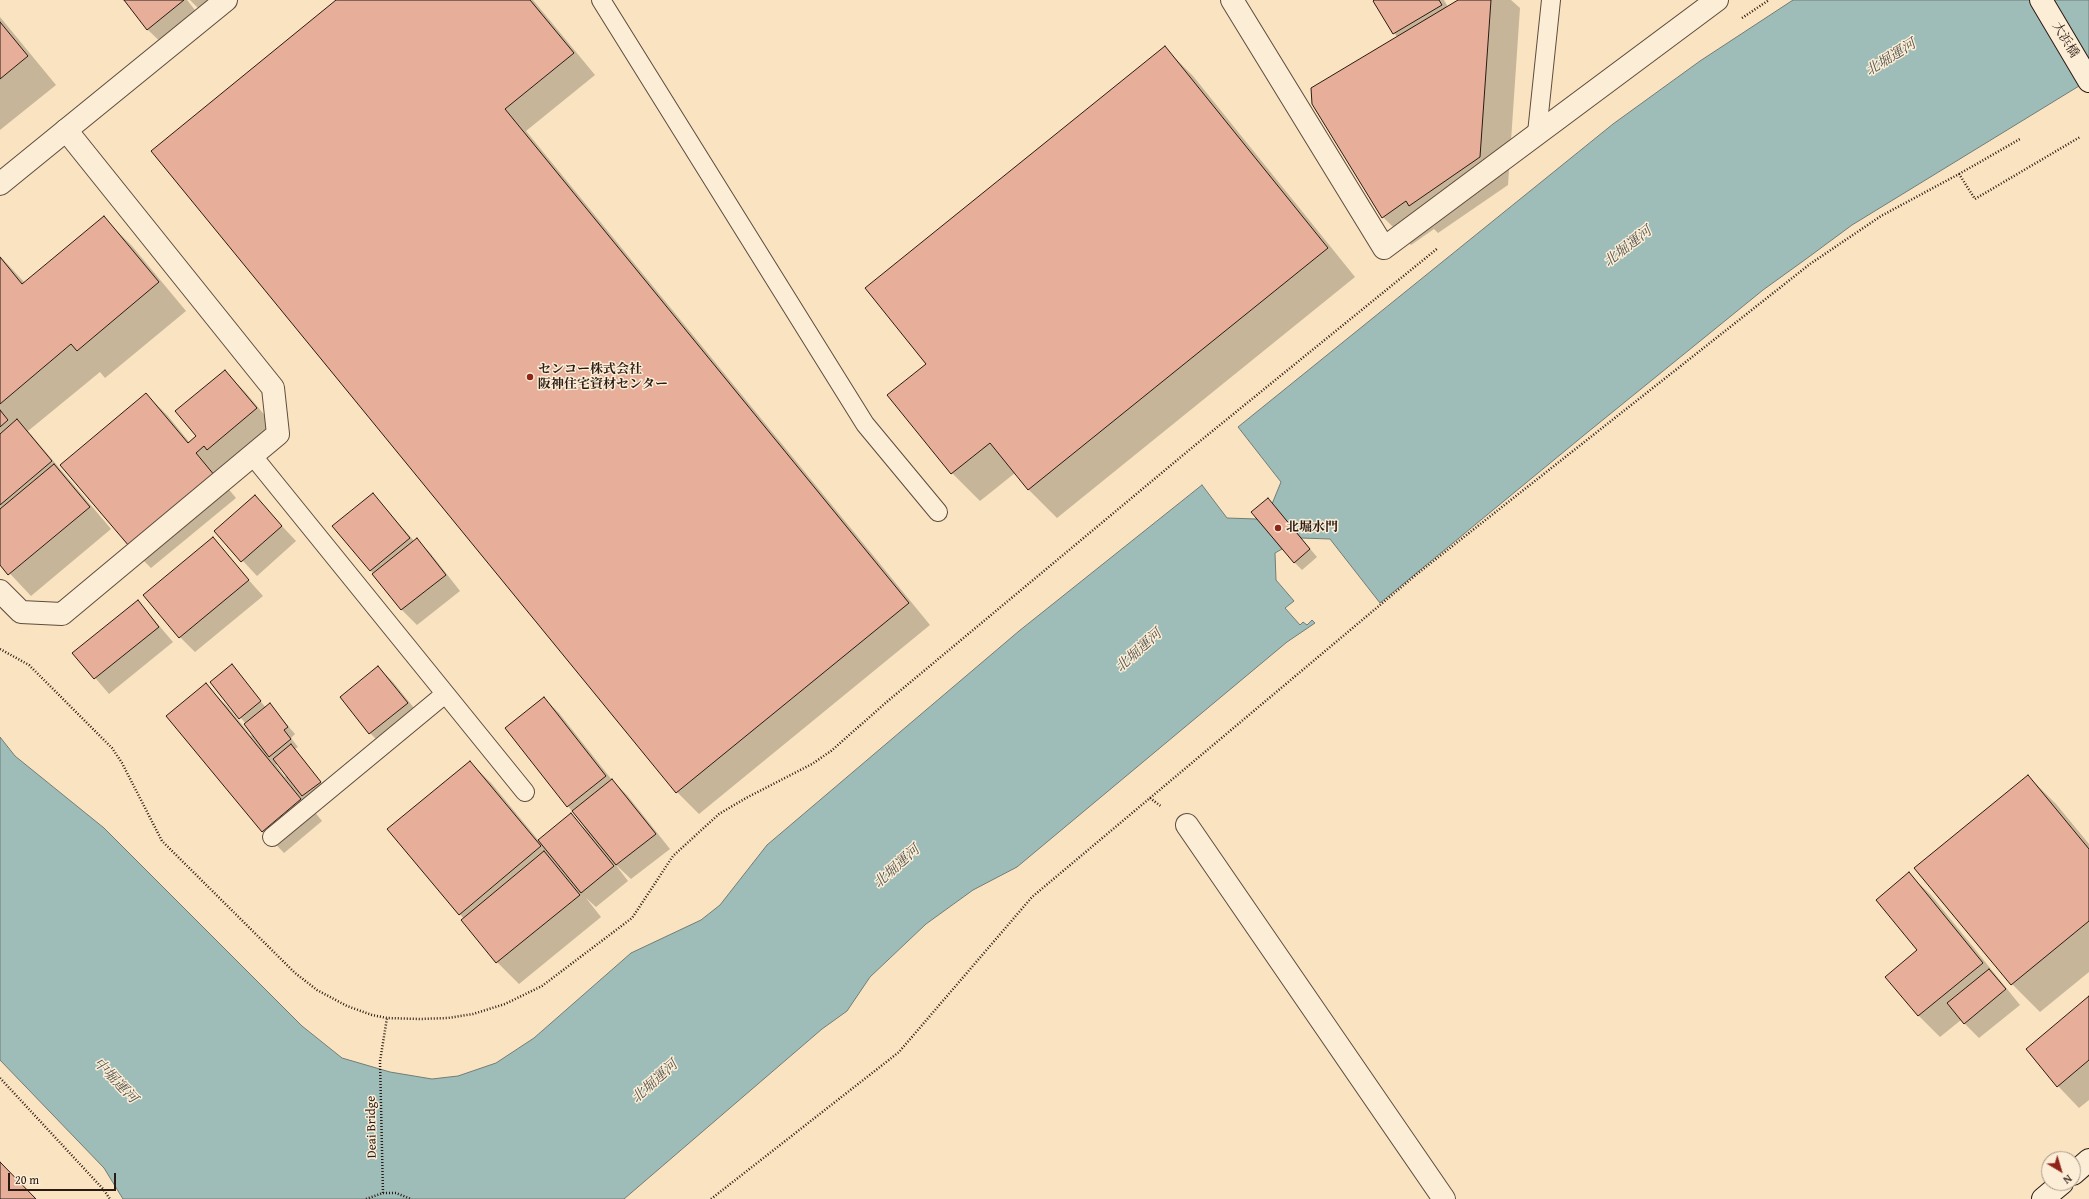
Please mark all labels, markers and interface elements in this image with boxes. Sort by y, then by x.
street label: 大浜橋 [2048,19,2082,61]
water label: 北堀運河 [1863,36,1919,80]
water label: 北堀運河 [1601,223,1655,271]
place label: センコー株式会社 阪神住宅資材センター [538,362,668,393]
marker: センコー株式会社 阪神住宅資材センター [525,372,535,382]
place label: 北堀水門 [1286,520,1338,536]
marker: 北堀水門 [1273,523,1283,533]
water label: 北堀運河 [1113,626,1165,676]
water label: 北堀運河 [871,842,923,892]
water label: 中堀運河 [90,1055,140,1107]
water label: 北堀運河 [629,1057,681,1107]
street label: Deai Bridge [364,1096,380,1158]
north arrow [2041,1151,2081,1191]
scale bar [10,1165,118,1191]
text: 20 m [15,1171,39,1188]
text: N [2060,1171,2076,1188]

